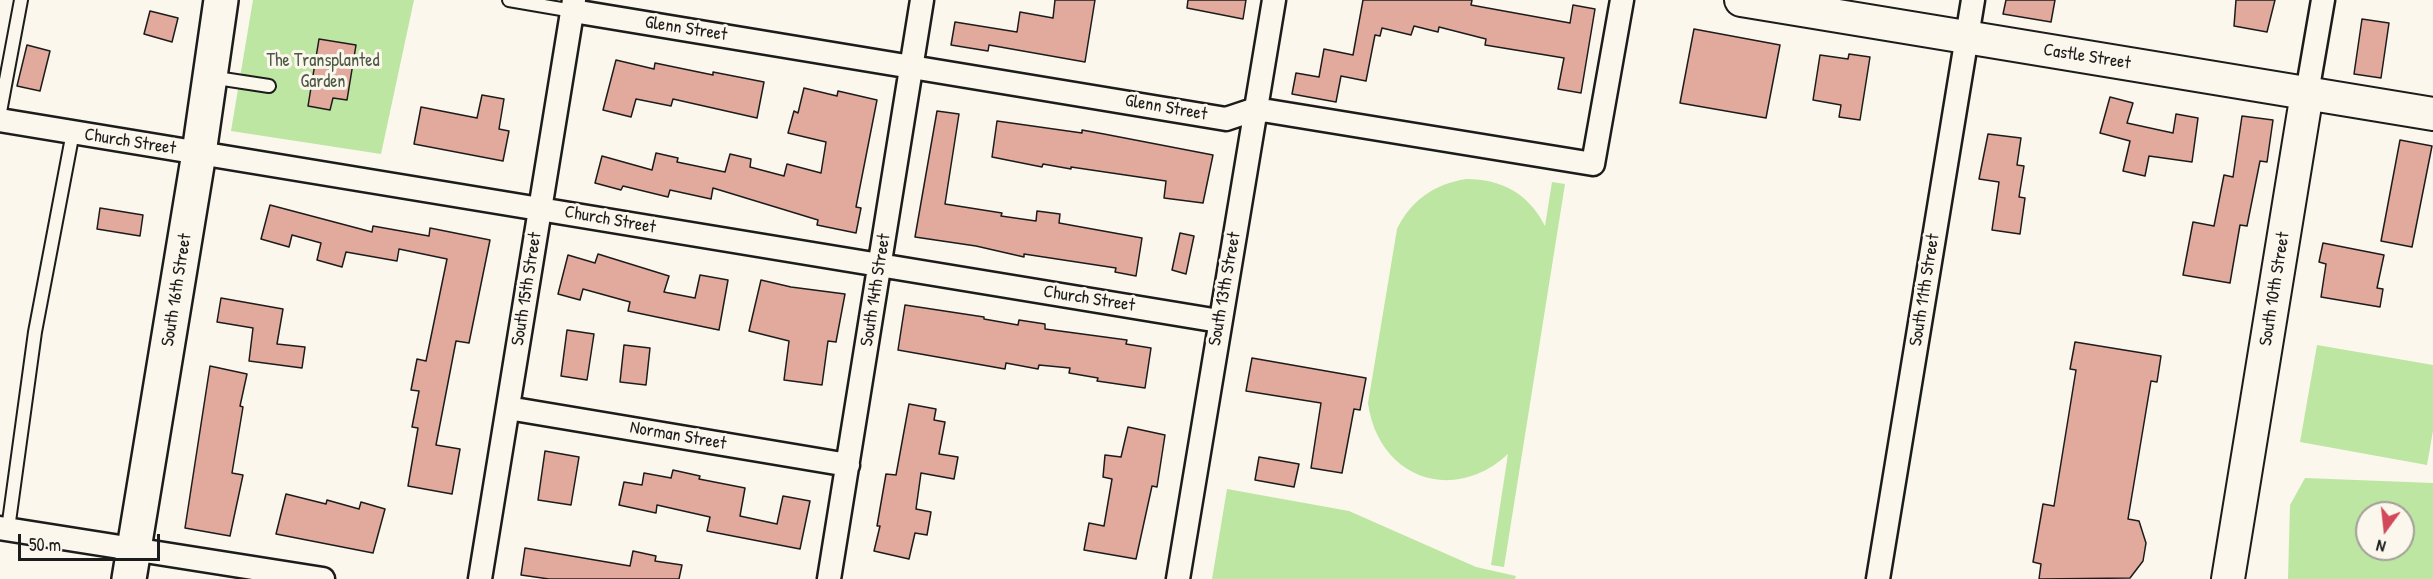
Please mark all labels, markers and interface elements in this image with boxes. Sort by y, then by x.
street label: Glenn Street [643,12,729,46]
street label: Castle Street [2042,39,2132,75]
park label: The Transplanted Garden [267,50,379,92]
street label: Glenn Street [1123,90,1209,126]
street label: Church Street [83,124,177,160]
street label: Church Street [563,201,657,239]
street label: South 13th Street [1204,230,1246,348]
street label: South 15th Street [507,231,547,347]
street label: South 10th Street [2255,231,2295,347]
street label: South 16th Street [157,232,197,348]
street label: South 14th Street [856,232,896,348]
street label: South 11th Street [1905,232,1945,348]
street label: Church Street [1042,281,1136,317]
street label: Norman Street [628,417,728,455]
north arrow [2355,501,2415,561]
scale bar [21,522,164,560]
text: 50 m [29,532,61,557]
text: N [2374,535,2388,558]

